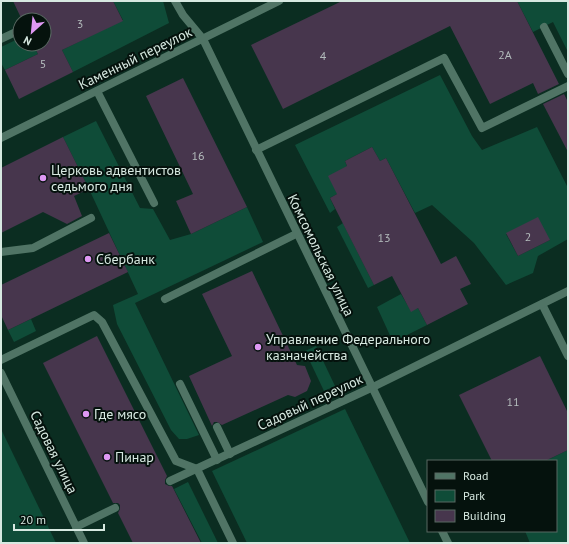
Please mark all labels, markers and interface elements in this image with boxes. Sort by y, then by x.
north arrow [12,12,52,52]
house number: 3 [77,16,83,31]
street label: Каменный переулок [75,23,195,93]
text: N [21,33,34,49]
house number: 2А [498,47,512,62]
house number: 4 [320,48,327,63]
house number: 5 [40,56,46,71]
house number: 16 [191,148,205,163]
place label: Церковь адвентистов седьмого дня [51,161,181,195]
marker: Церковь адвентистов седьмого дня [38,173,48,183]
street label: Комсомольская улица [284,191,358,319]
house number: 2 [525,229,531,244]
house number: 13 [377,230,391,245]
place label: Сбербанк [96,250,155,268]
marker: Сбербанк [83,254,93,264]
place label: Управление Федерального казначейства [266,330,430,364]
marker: Управление Федерального казначейства [253,342,263,352]
street label: Садовый переулок [254,370,366,434]
house number: 11 [506,394,520,409]
place label: Где мясо [94,405,146,423]
street label: Садовая улица [26,408,82,496]
marker: Где мясо [81,409,91,419]
place label: Пинар [115,448,154,466]
marker: Пинар [102,452,112,462]
legend [427,460,557,532]
text: Road [463,468,488,483]
text: Park [463,488,485,503]
scale bar [14,506,104,532]
text: Building [463,508,506,523]
text: 20 m [20,512,46,527]

